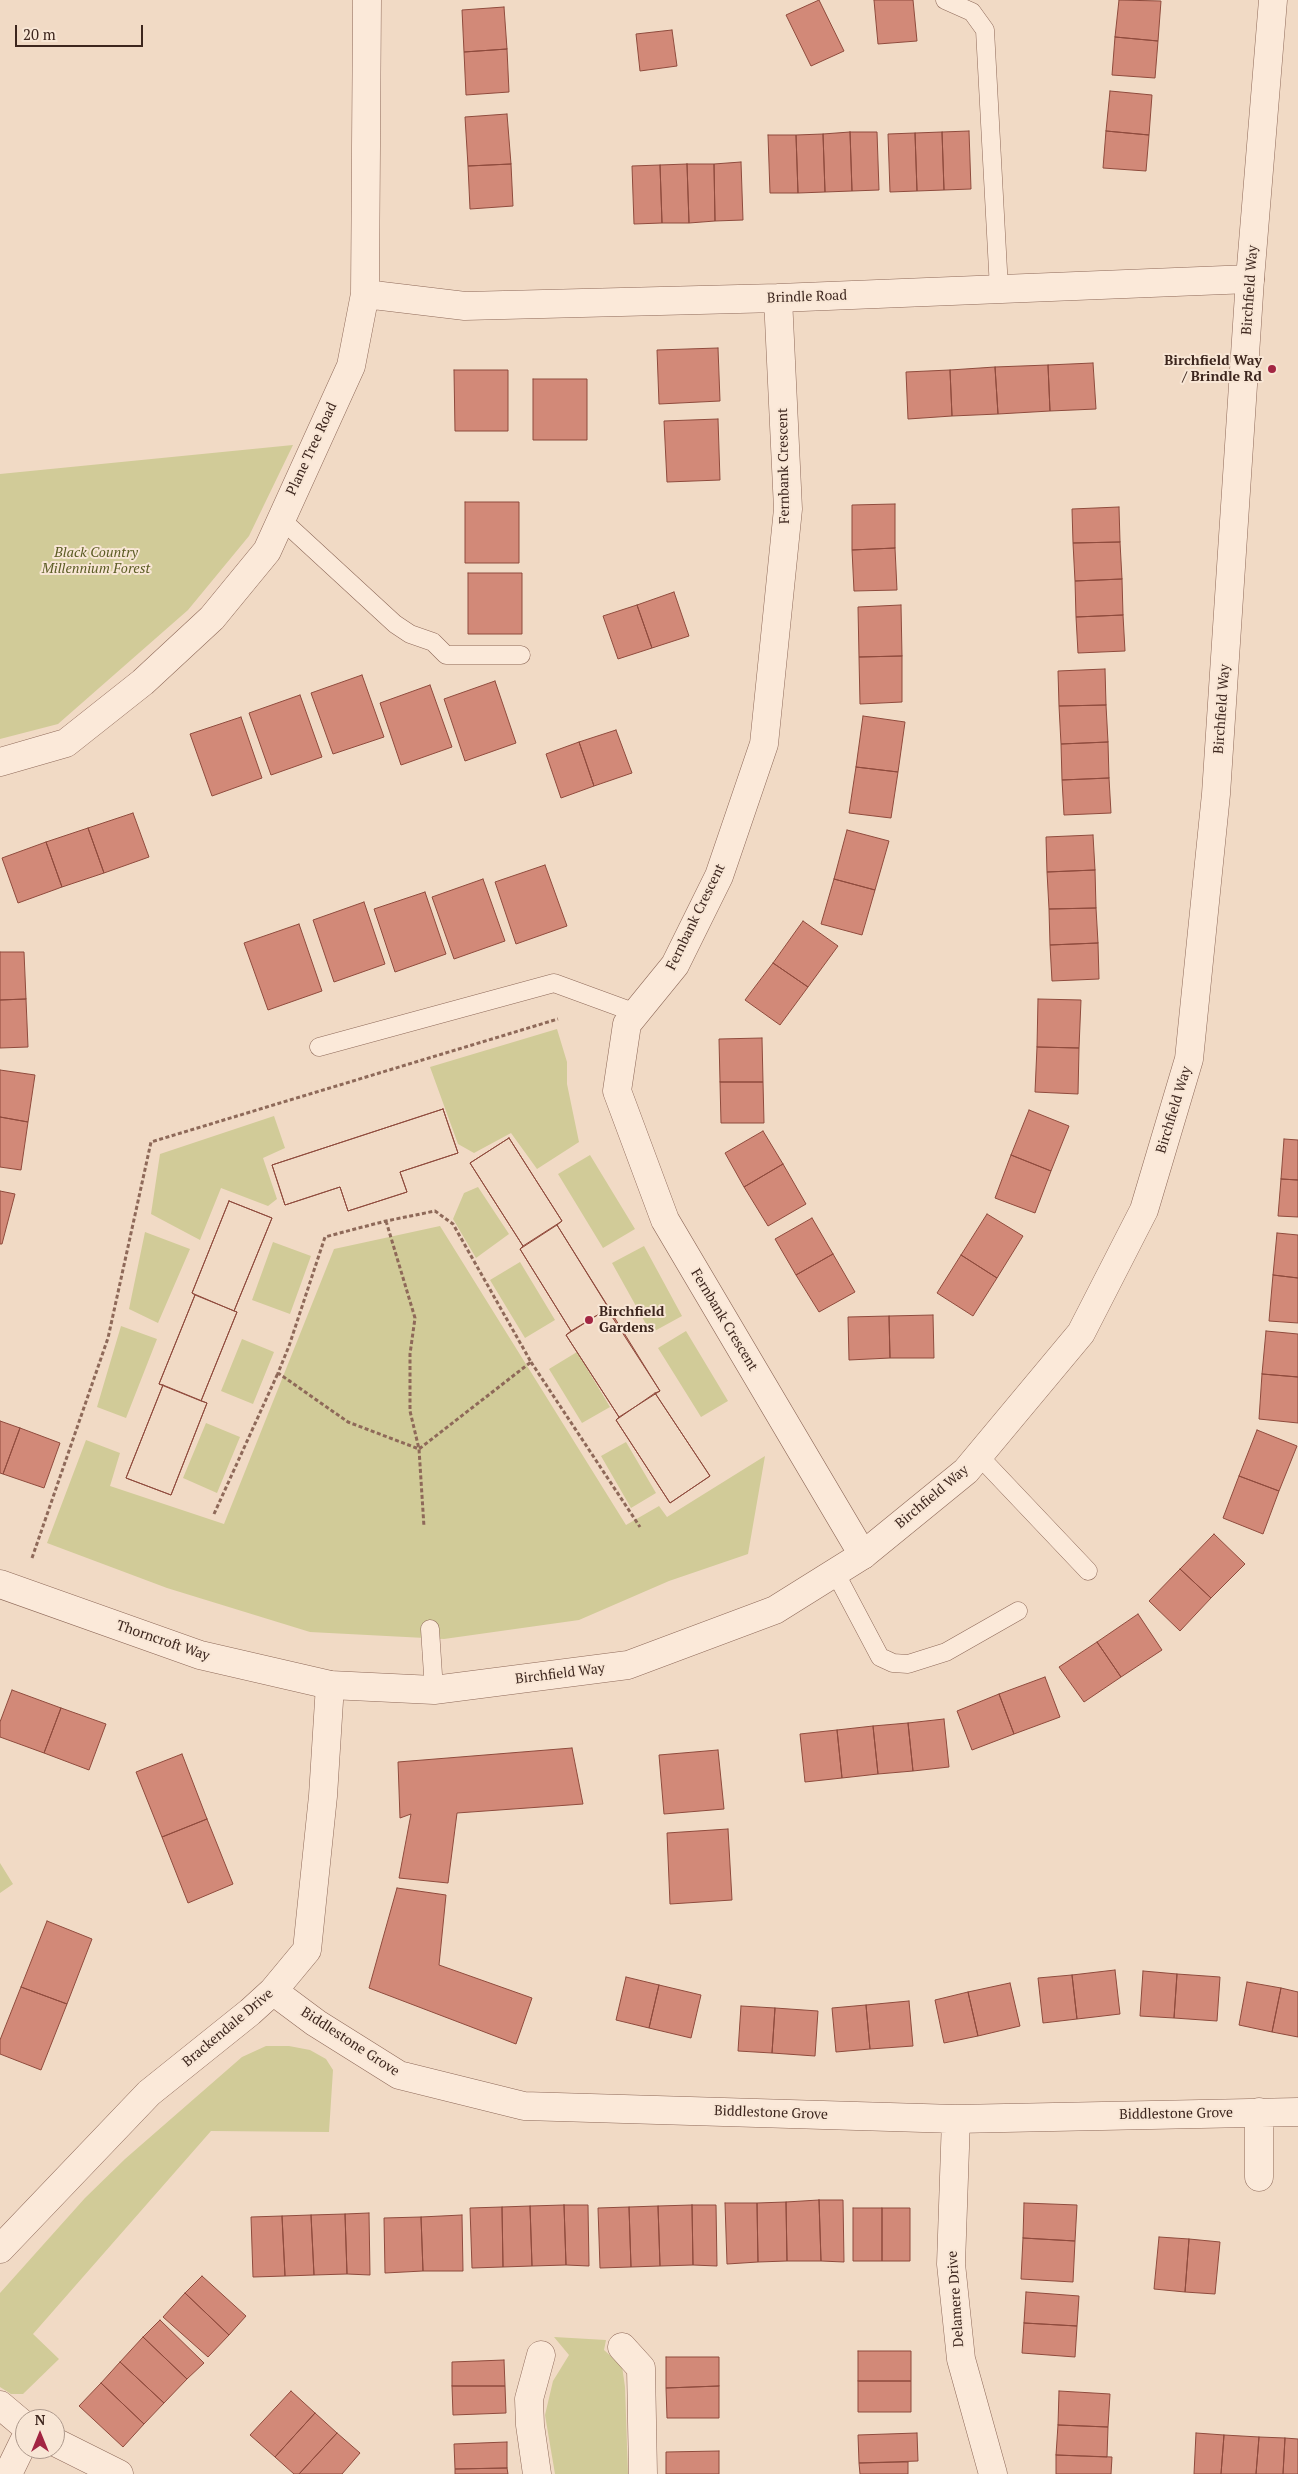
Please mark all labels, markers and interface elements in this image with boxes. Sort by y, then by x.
scale bar [18,15,145,47]
text: 20 m [23,24,56,44]
street label: Birchfield Way [1238,244,1262,336]
street label: Brindle Road [767,287,847,307]
place label: Birchfield Way / Brindle Rd [1164,353,1262,386]
marker: Birchfield Way / Brindle Rd [1266,363,1278,375]
street label: Plane Tree Road [283,400,341,498]
street label: Fernbank Crescent [775,408,793,524]
park label: Black Country Millennium Forest [42,545,150,578]
street label: Birchfield Way [1210,663,1234,755]
street label: Fernbank Crescent [663,861,729,973]
street label: Birchfield Way [1153,1064,1195,1156]
street label: Fernbank Crescent [687,1266,761,1374]
place label: Birchfield Gardens [599,1304,664,1336]
marker: Birchfield Gardens [583,1314,595,1326]
street label: Birchfield Way [892,1462,972,1532]
street label: Thorncroft Way [114,1617,212,1665]
street label: Birchfield Way [514,1660,606,1688]
street label: Brackendale Drive [179,1985,277,2071]
street label: Biddlestone Grove [298,2004,402,2080]
street label: Biddlestone Grove [714,2103,828,2123]
street label: Biddlestone Grove [1119,2105,1233,2123]
street label: Delamere Drive [944,2250,968,2348]
north arrow [15,2409,65,2459]
text: N [35,2410,45,2429]

